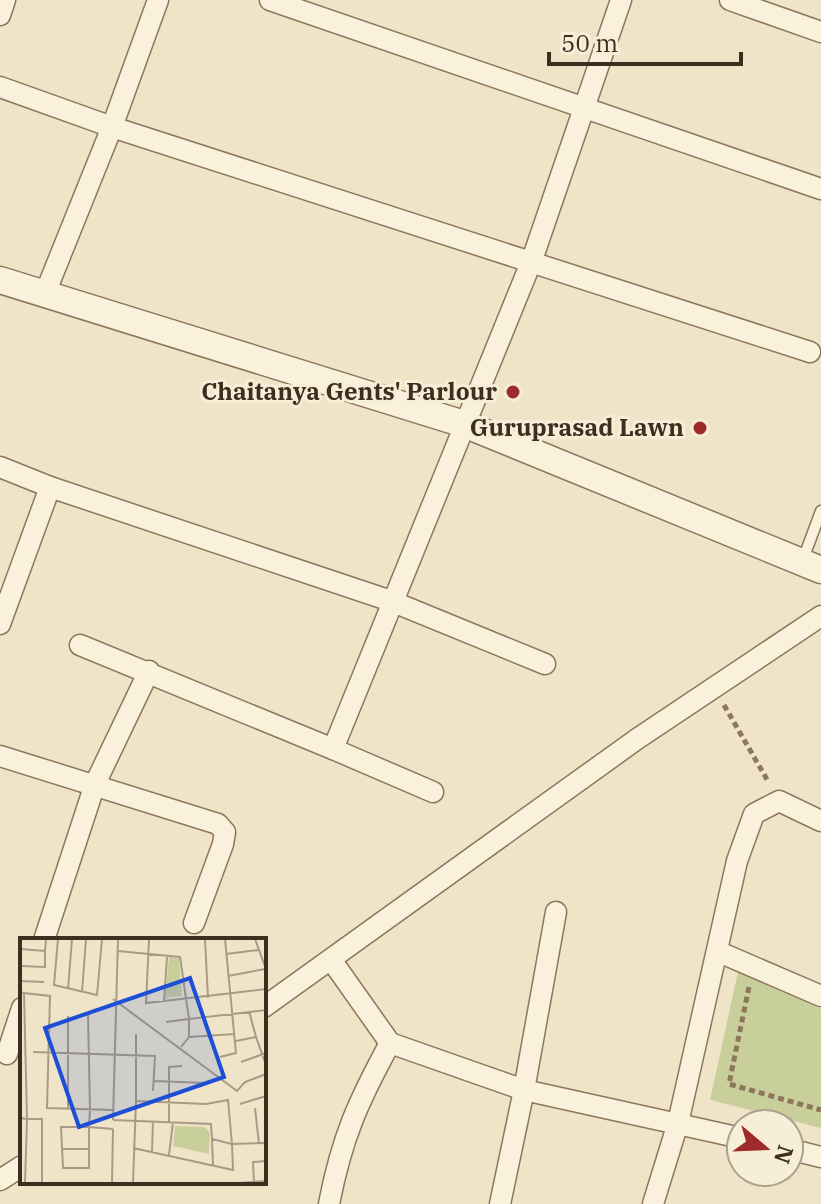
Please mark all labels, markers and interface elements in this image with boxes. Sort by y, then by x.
scale bar [549,16,741,66]
text: 50 m [561,27,618,59]
place label: Chaitanya Gents' Parlour [201,375,497,407]
marker: Chaitanya Gents' Parlour [504,383,522,401]
place label: Guruprasad Lawn [470,411,684,443]
marker: Guruprasad Lawn [691,419,709,437]
inset map [20,938,266,1184]
north arrow [725,1108,805,1188]
text: N [768,1142,801,1168]

